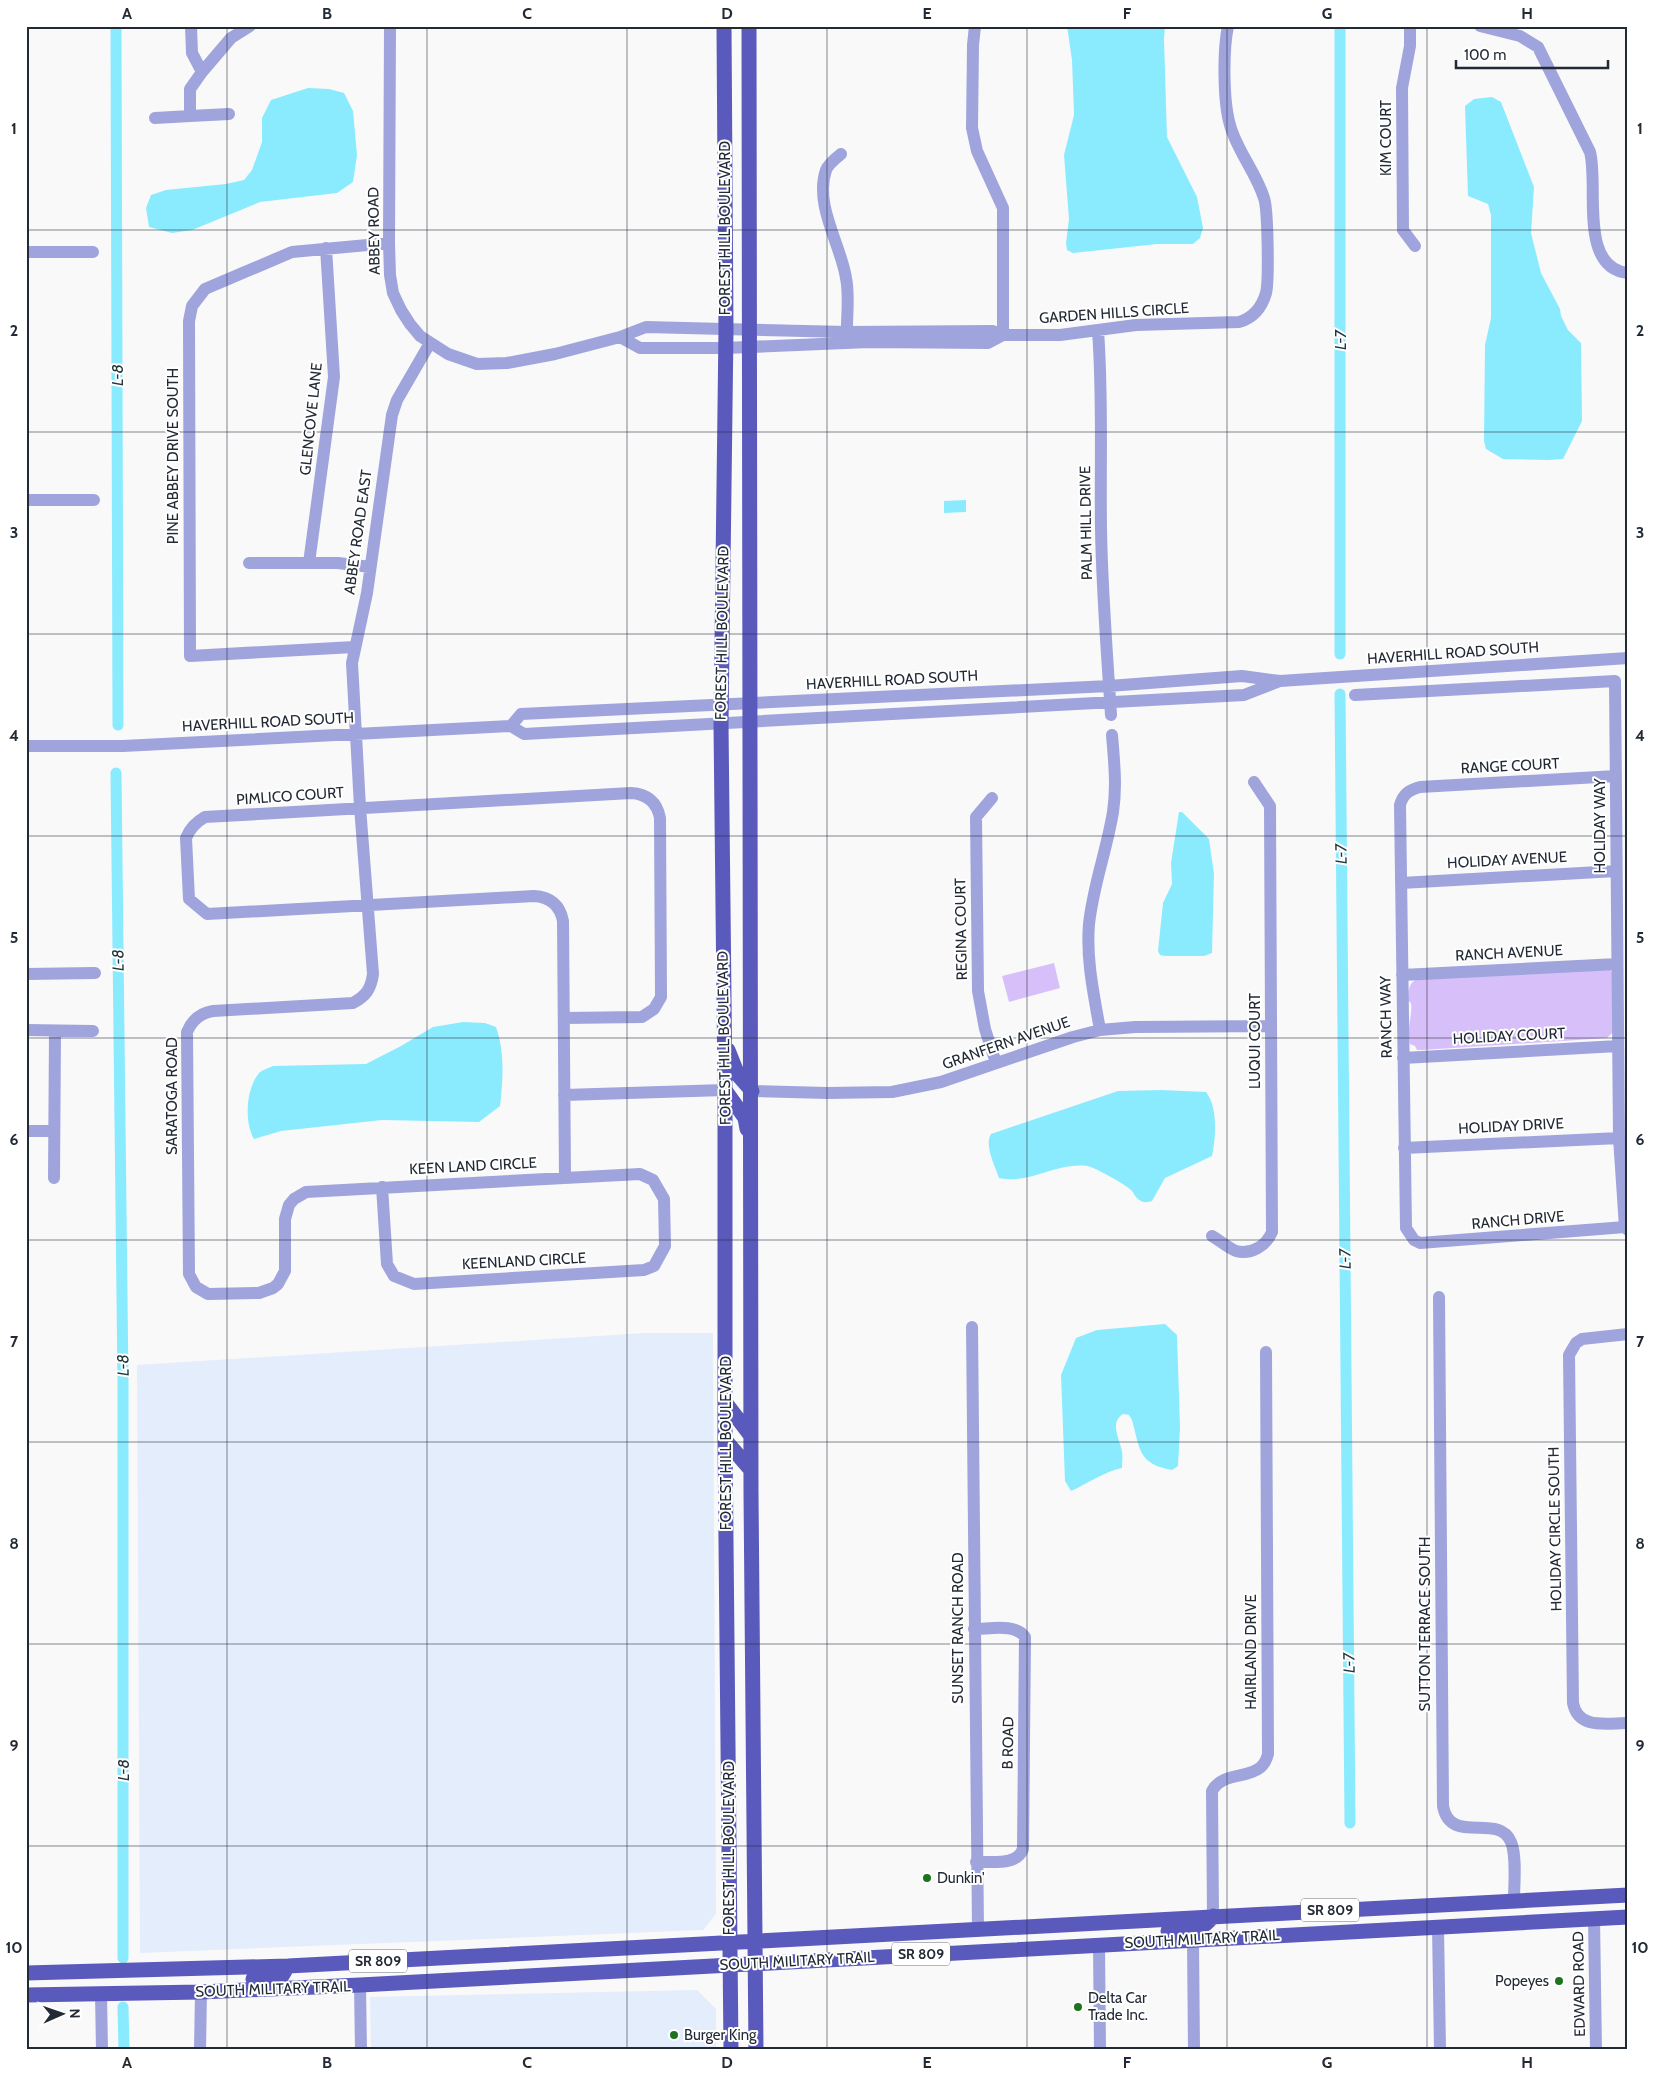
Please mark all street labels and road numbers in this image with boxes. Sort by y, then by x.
street label: KIM COURT [1377,100,1395,176]
street label: FOREST HILL BOULEVARD [716,141,734,315]
street label: ABBEY ROAD [364,187,384,275]
street label: GARDEN HILLS CIRCLE [1038,299,1190,327]
street label: GLENCOVE LANE [296,362,326,476]
street label: PINE ABBEY DRIVE SOUTH [164,368,182,544]
street label: PALM HILL DRIVE [1076,466,1096,580]
street label: ABBEY ROAD EAST [340,469,376,595]
street label: FOREST HILL BOULEVARD [711,546,733,720]
street label: HAVERHILL ROAD SOUTH [1367,638,1539,668]
street label: HAVERHILL ROAD SOUTH [806,667,978,693]
street label: HAVERHILL ROAD SOUTH [182,709,354,735]
street label: RANGE COURT [1460,754,1560,778]
street label: HOLIDAY WAY [1591,778,1609,873]
street label: PIMLICO COURT [235,783,345,809]
street label: HOLIDAY AVENUE [1447,848,1567,872]
street label: REGINA COURT [951,878,971,980]
street label: RANCH AVENUE [1455,941,1563,965]
street label: FOREST HILL BOULEVARD [713,951,735,1125]
street label: RANCH WAY [1376,975,1396,1058]
street label: LUQUI COURT [1246,993,1264,1089]
street label: GRANFERN AVENUE [940,1013,1072,1073]
street label: HOLIDAY COURT [1452,1024,1566,1048]
street label: SARATOGA ROAD [163,1037,181,1155]
street label: HOLIDAY DRIVE [1458,1114,1564,1138]
street label: KEEN LAND CIRCLE [409,1154,537,1178]
street label: RANCH DRIVE [1471,1207,1565,1233]
street label: KEENLAND CIRCLE [461,1249,587,1273]
street label: FOREST HILL BOULEVARD [717,1356,735,1530]
street label: HOLIDAY CIRCLE SOUTH [1545,1447,1565,1611]
street label: SUTTON TERRACE SOUTH [1416,1537,1434,1711]
street label: SUNSET RANCH ROAD [949,1552,967,1704]
street label: HAIRLAND DRIVE [1242,1594,1260,1710]
street label: B ROAD [999,1716,1017,1770]
street label: FOREST HILL BOULEVARD [720,1761,738,1935]
road number: SR 809 [1301,1898,1359,1922]
street label: SOUTH MILITARY TRAIL [1124,1926,1280,1952]
street label: EDWARD ROAD [1569,1931,1589,2037]
road number: SR 809 [892,1942,950,1966]
street label: SOUTH MILITARY TRAIL [719,1948,875,1974]
road number: SR 809 [349,1950,407,1972]
street label: SOUTH MILITARY TRAIL [195,1977,351,2001]

